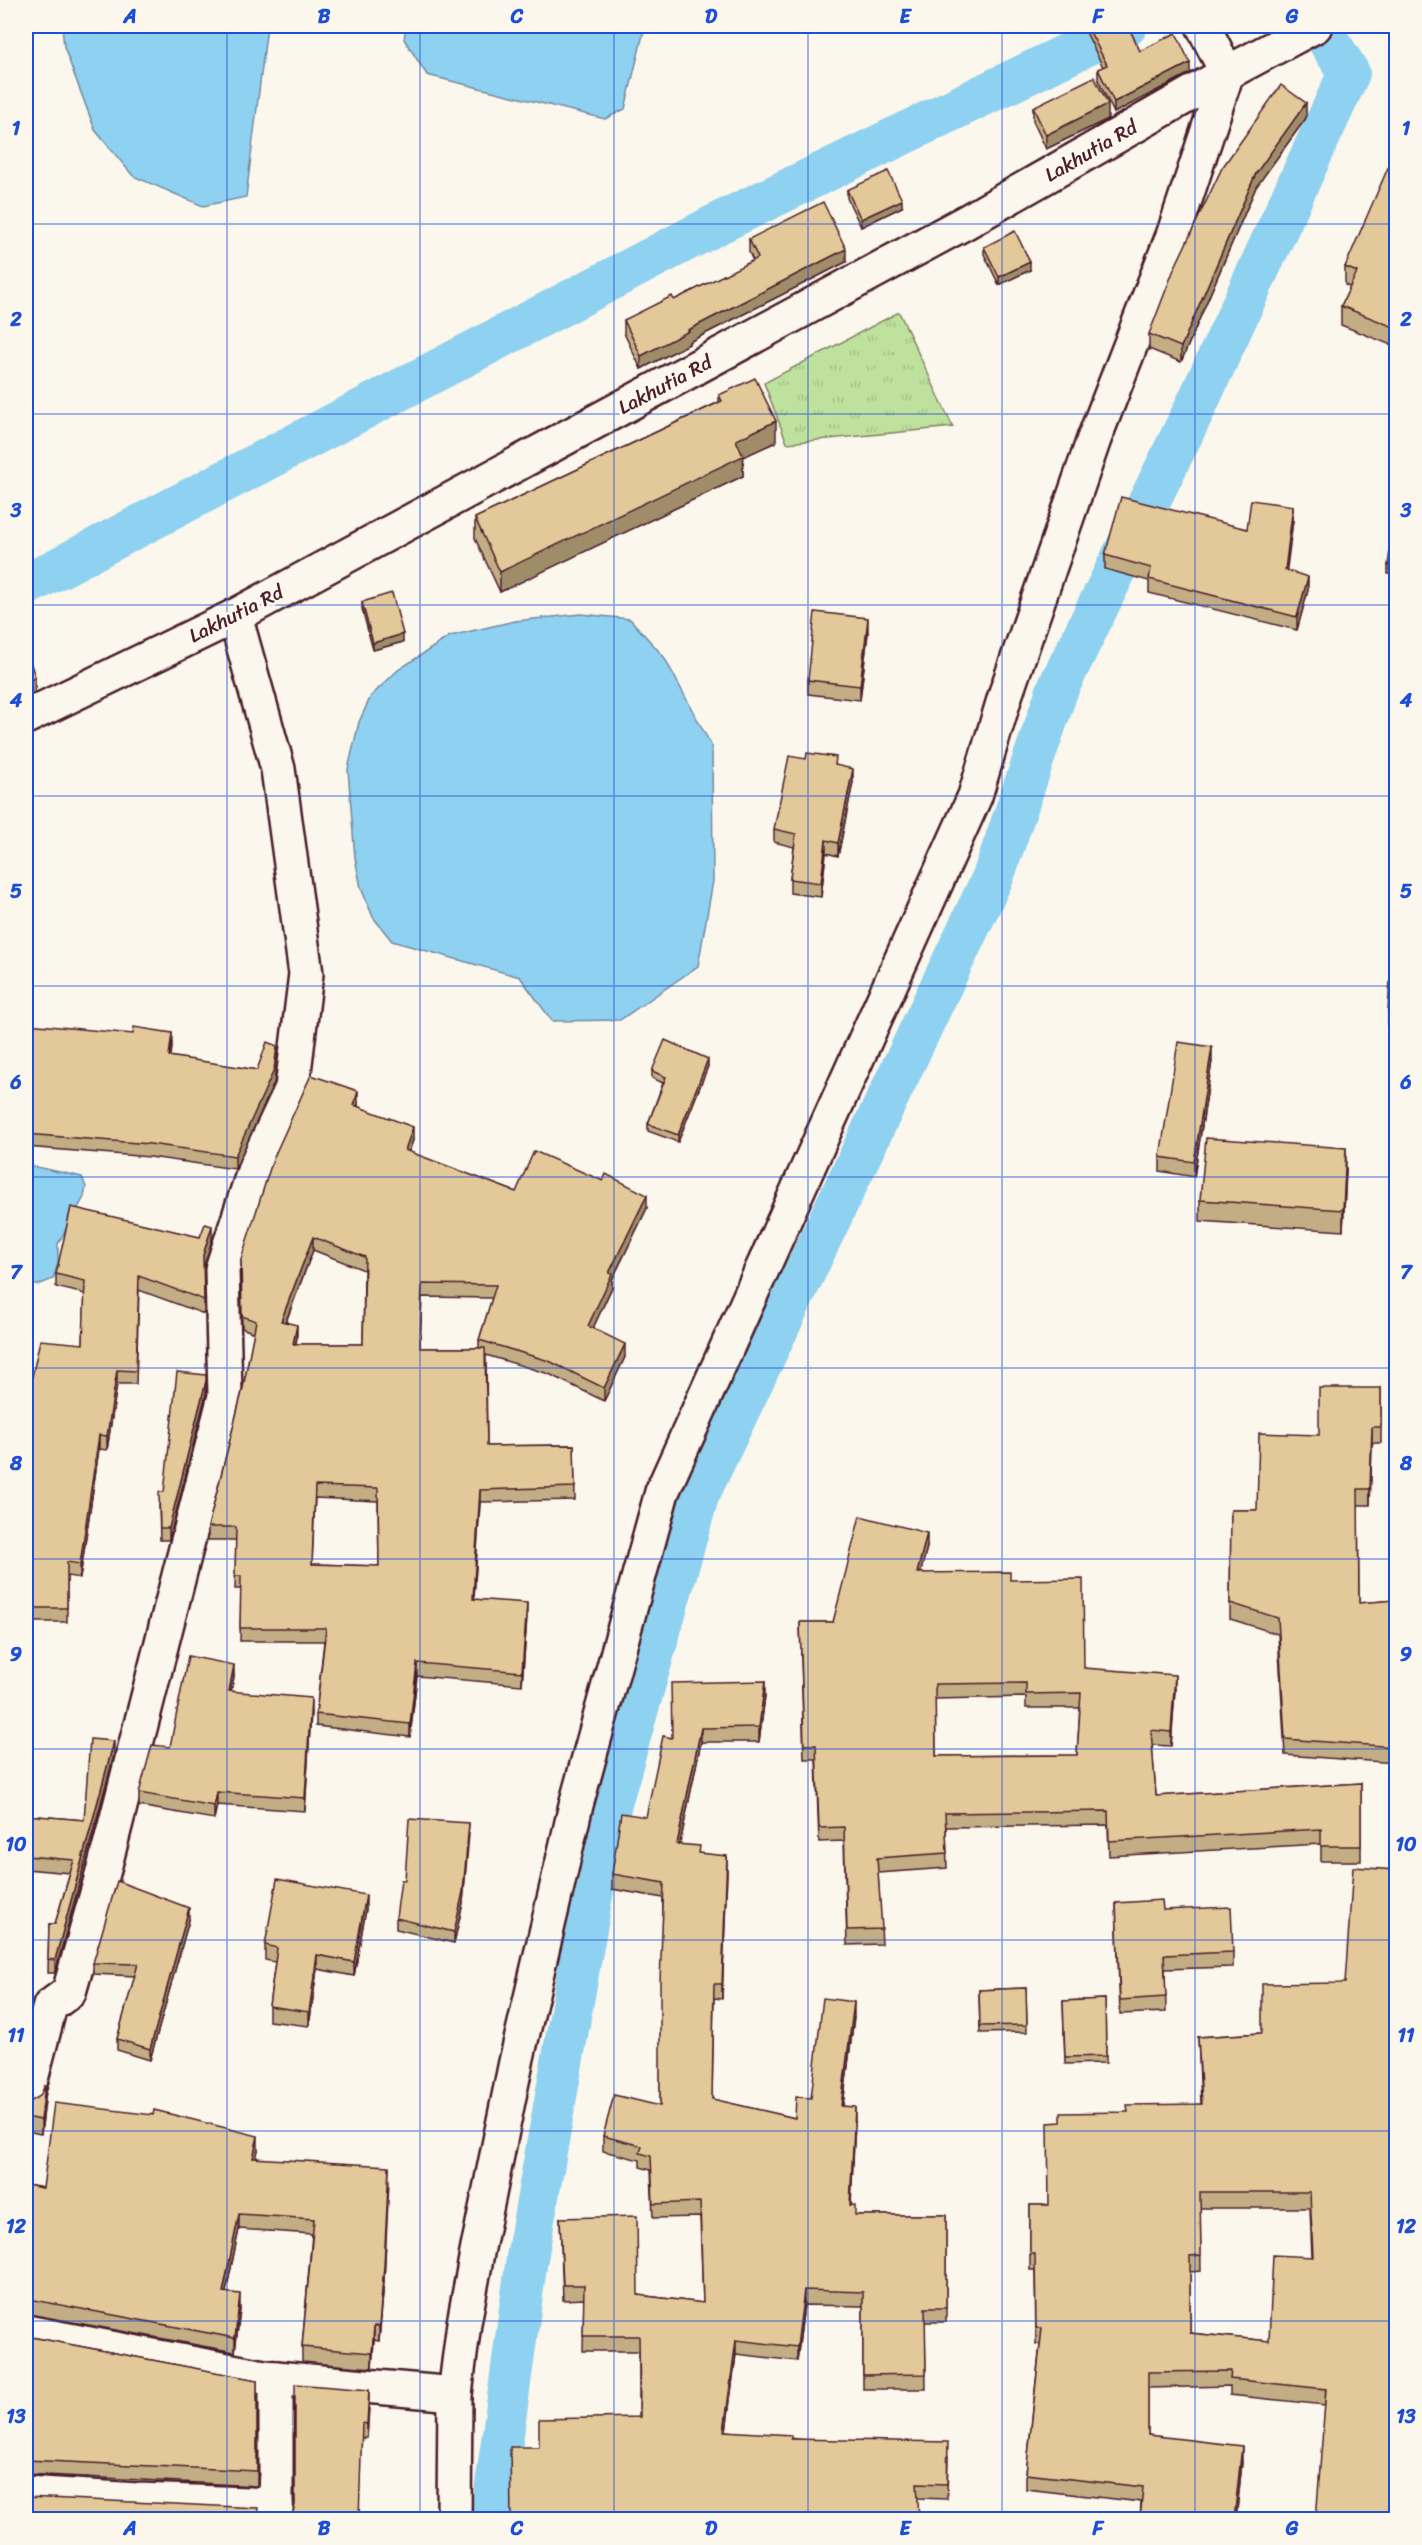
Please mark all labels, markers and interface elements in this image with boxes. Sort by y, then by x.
text: A [122,0,137,34]
text: B [318,0,331,34]
text: C [510,0,524,34]
text: D [705,0,718,34]
text: E [899,0,912,34]
text: F [1092,0,1105,34]
text: G [1285,0,1299,34]
street label: Lakhutia Rd [1038,109,1145,192]
text: 1 [12,111,21,146]
text: 1 [1402,111,1411,146]
text: 2 [9,302,22,337]
text: 2 [1399,302,1412,337]
street label: Lakhutia Rd [611,345,720,425]
text: 3 [10,493,22,528]
text: 3 [1400,493,1412,528]
street label: Lakhutia Rd [182,574,291,653]
text: 4 [9,683,23,718]
text: 4 [1399,683,1413,718]
text: 5 [10,874,22,909]
text: 5 [1400,874,1412,909]
text: 6 [9,1065,22,1100]
text: 6 [1399,1065,1412,1100]
text: 7 [10,1255,23,1290]
text: 7 [1400,1255,1413,1290]
text: 8 [9,1446,23,1481]
text: 8 [1399,1446,1413,1481]
text: 9 [10,1637,22,1672]
text: 9 [1400,1637,1412,1672]
text: 10 [5,1827,27,1862]
text: 10 [1395,1827,1417,1862]
text: 11 [7,2018,25,2053]
text: 11 [1397,2018,1415,2053]
text: 12 [6,2209,27,2244]
text: 12 [1396,2209,1417,2244]
text: 13 [6,2399,26,2434]
text: 13 [1396,2399,1416,2434]
text: A [122,2511,137,2545]
text: B [318,2511,331,2545]
text: C [510,2511,524,2545]
text: D [705,2511,718,2545]
text: E [899,2511,912,2545]
text: F [1092,2511,1105,2545]
text: G [1285,2511,1299,2545]

